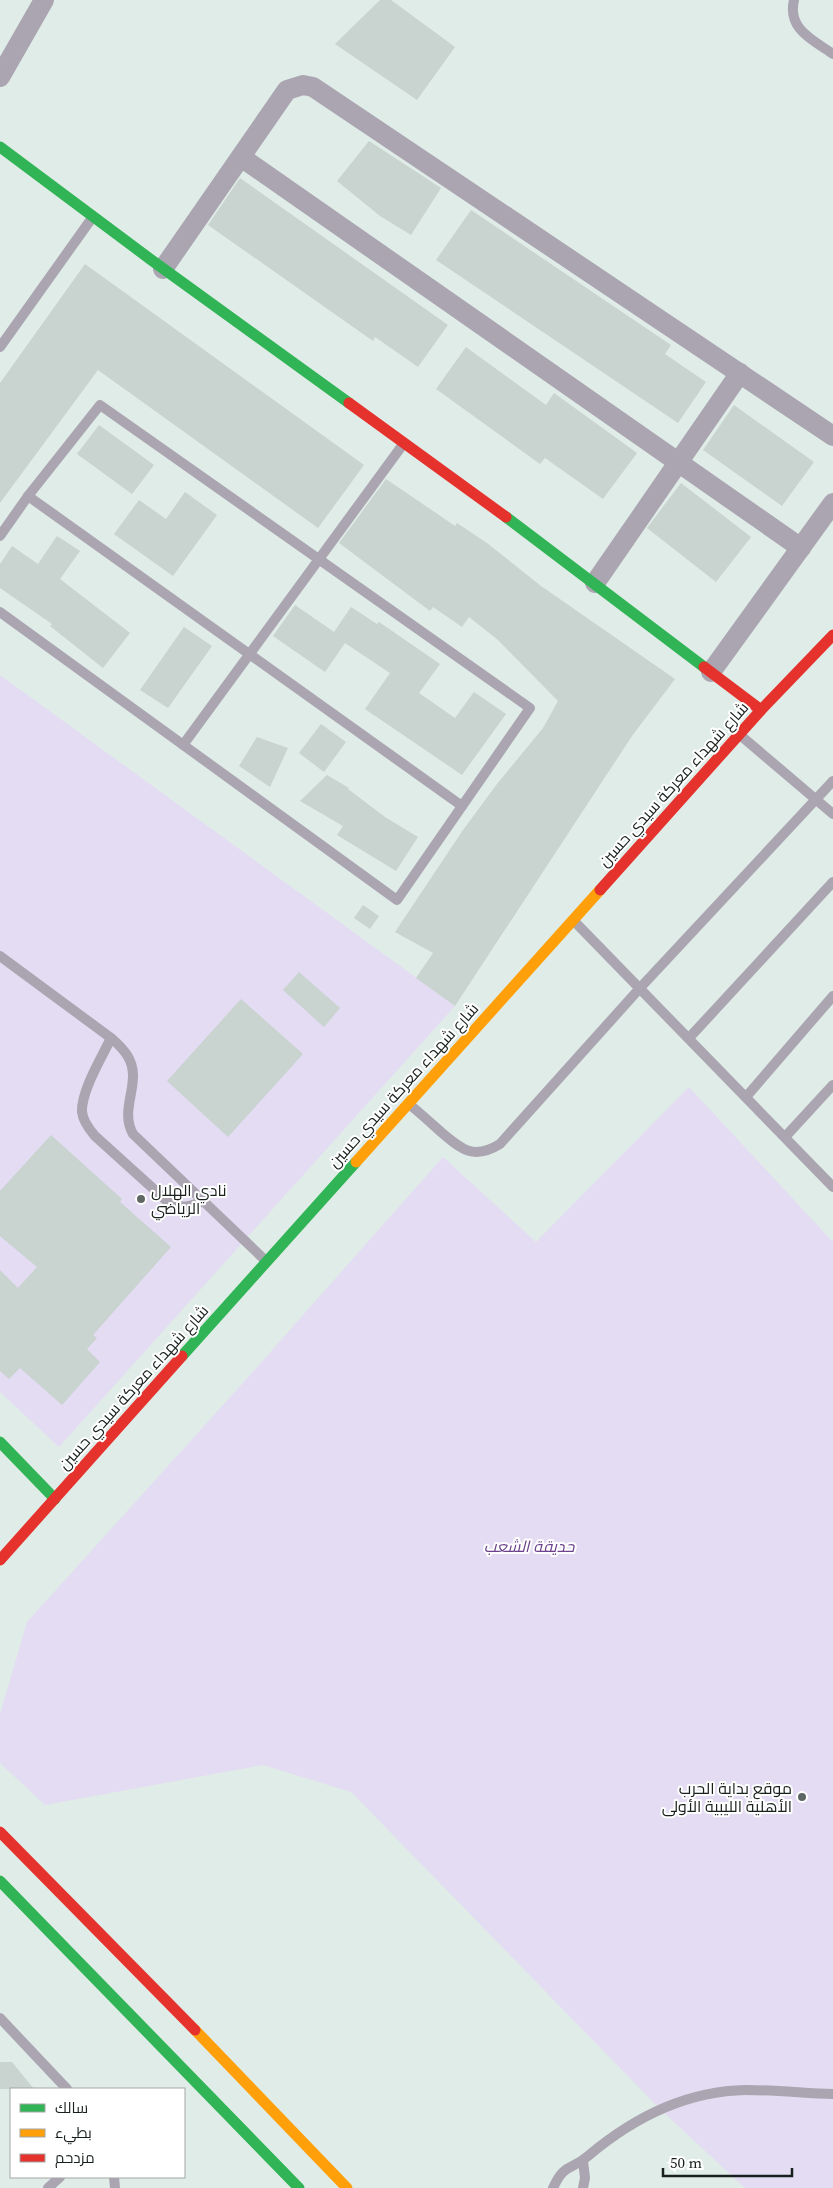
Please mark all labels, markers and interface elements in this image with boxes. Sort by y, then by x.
street label: شارع شهداء معركة سيدي حسين [593,697,755,873]
street label: شارع شهداء معركة سيدي حسين [323,998,485,1174]
place label: نادي الهلال الرياضي [151,1179,226,1221]
marker: نادي الهلال الرياضي [135,1193,147,1205]
street label: شارع شهداء معركة سيدي حسين [53,1300,215,1476]
park label: حديقة الشعب [484,1535,575,1557]
place label: موقع بداية الحرب الأهلية الليبية الأولى [662,1777,792,1817]
marker: موقع بداية الحرب الأهلية الليبية الأولى [796,1791,808,1803]
legend [10,2088,185,2178]
text: سالك [55,2097,88,2118]
text: بطيء [55,2122,92,2145]
scale bar [663,2146,792,2178]
text: مزدحم [55,2147,95,2168]
text: 50 m [670,2152,702,2173]

